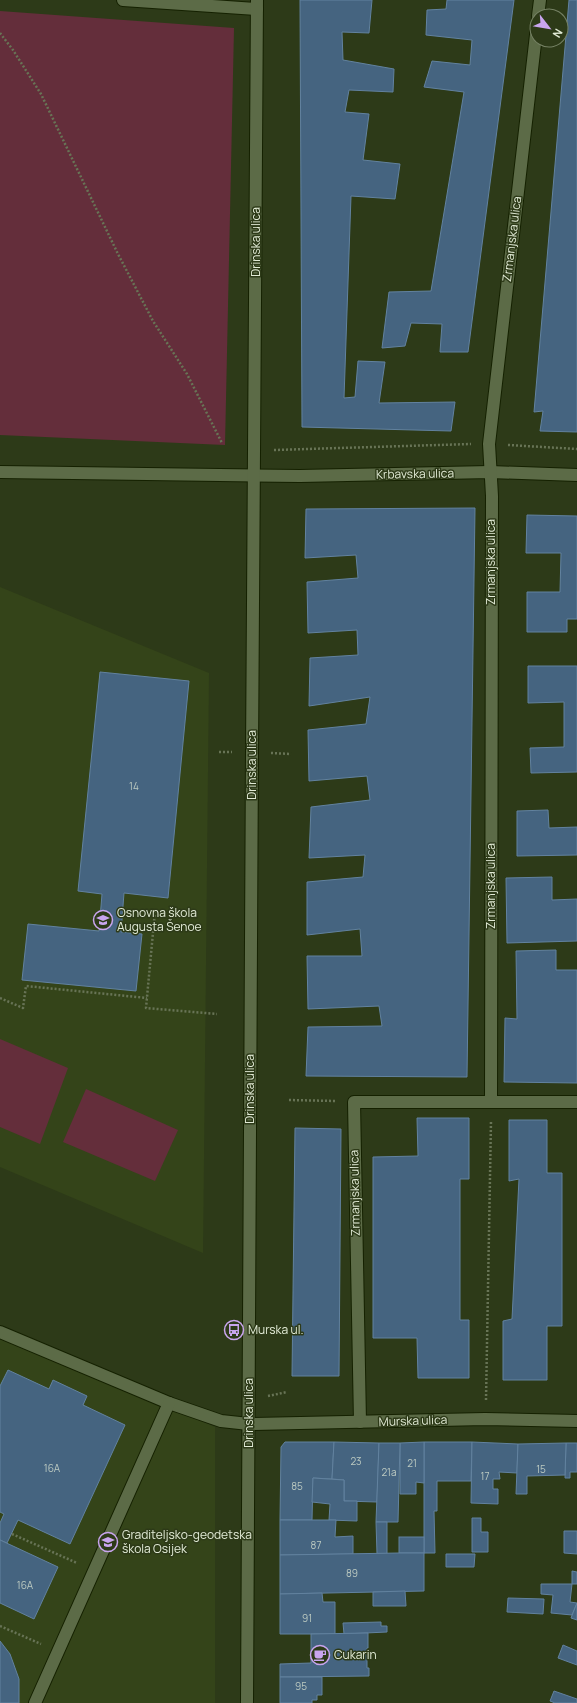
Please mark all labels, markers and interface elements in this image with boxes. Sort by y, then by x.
north arrow [529,8,569,48]
text: N [549,26,566,41]
street label: Zrmanjska ulica [498,195,525,283]
street label: Drinska ulica [247,207,264,277]
street label: Krbavska ulica [376,464,454,483]
street label: Zrmanjska ulica [482,519,499,605]
street label: Drinska ulica [243,730,260,800]
house number: 14 [129,779,139,793]
street label: Zrmanjska ulica [482,843,499,929]
place label: Osnovna škola Augusta Šenoe [117,904,202,935]
school or university icon: Osnovna škola Augusta Šenoe [92,909,114,931]
street label: Drinska ulica [241,1054,258,1124]
street label: Zrmanjska ulica [345,1150,364,1236]
bus stop icon: Murska ul. [223,1319,245,1341]
place label: Murska ul. [248,1321,304,1338]
street label: Drinska ulica [240,1378,257,1448]
street label: Murska ulica [378,1411,448,1430]
house number: 23 [350,1454,362,1468]
house number: 21 [407,1456,417,1470]
house number: 16A [44,1461,61,1475]
house number: 15 [536,1462,546,1476]
house number: 21a [381,1465,397,1479]
house number: 17 [481,1469,489,1483]
house number: 85 [291,1479,303,1493]
place label: Graditeljsko-geodetska škola Osijek [122,1526,252,1557]
school or university icon: Graditeljsko-geodetska škola Osijek [97,1531,119,1553]
house number: 87 [311,1538,321,1552]
house number: 89 [346,1566,358,1580]
house number: 16A [17,1578,34,1592]
house number: 91 [302,1611,312,1625]
cafe icon: Cukarin [309,1644,331,1666]
place label: Cukarin [334,1646,377,1663]
house number: 95 [295,1679,307,1693]

